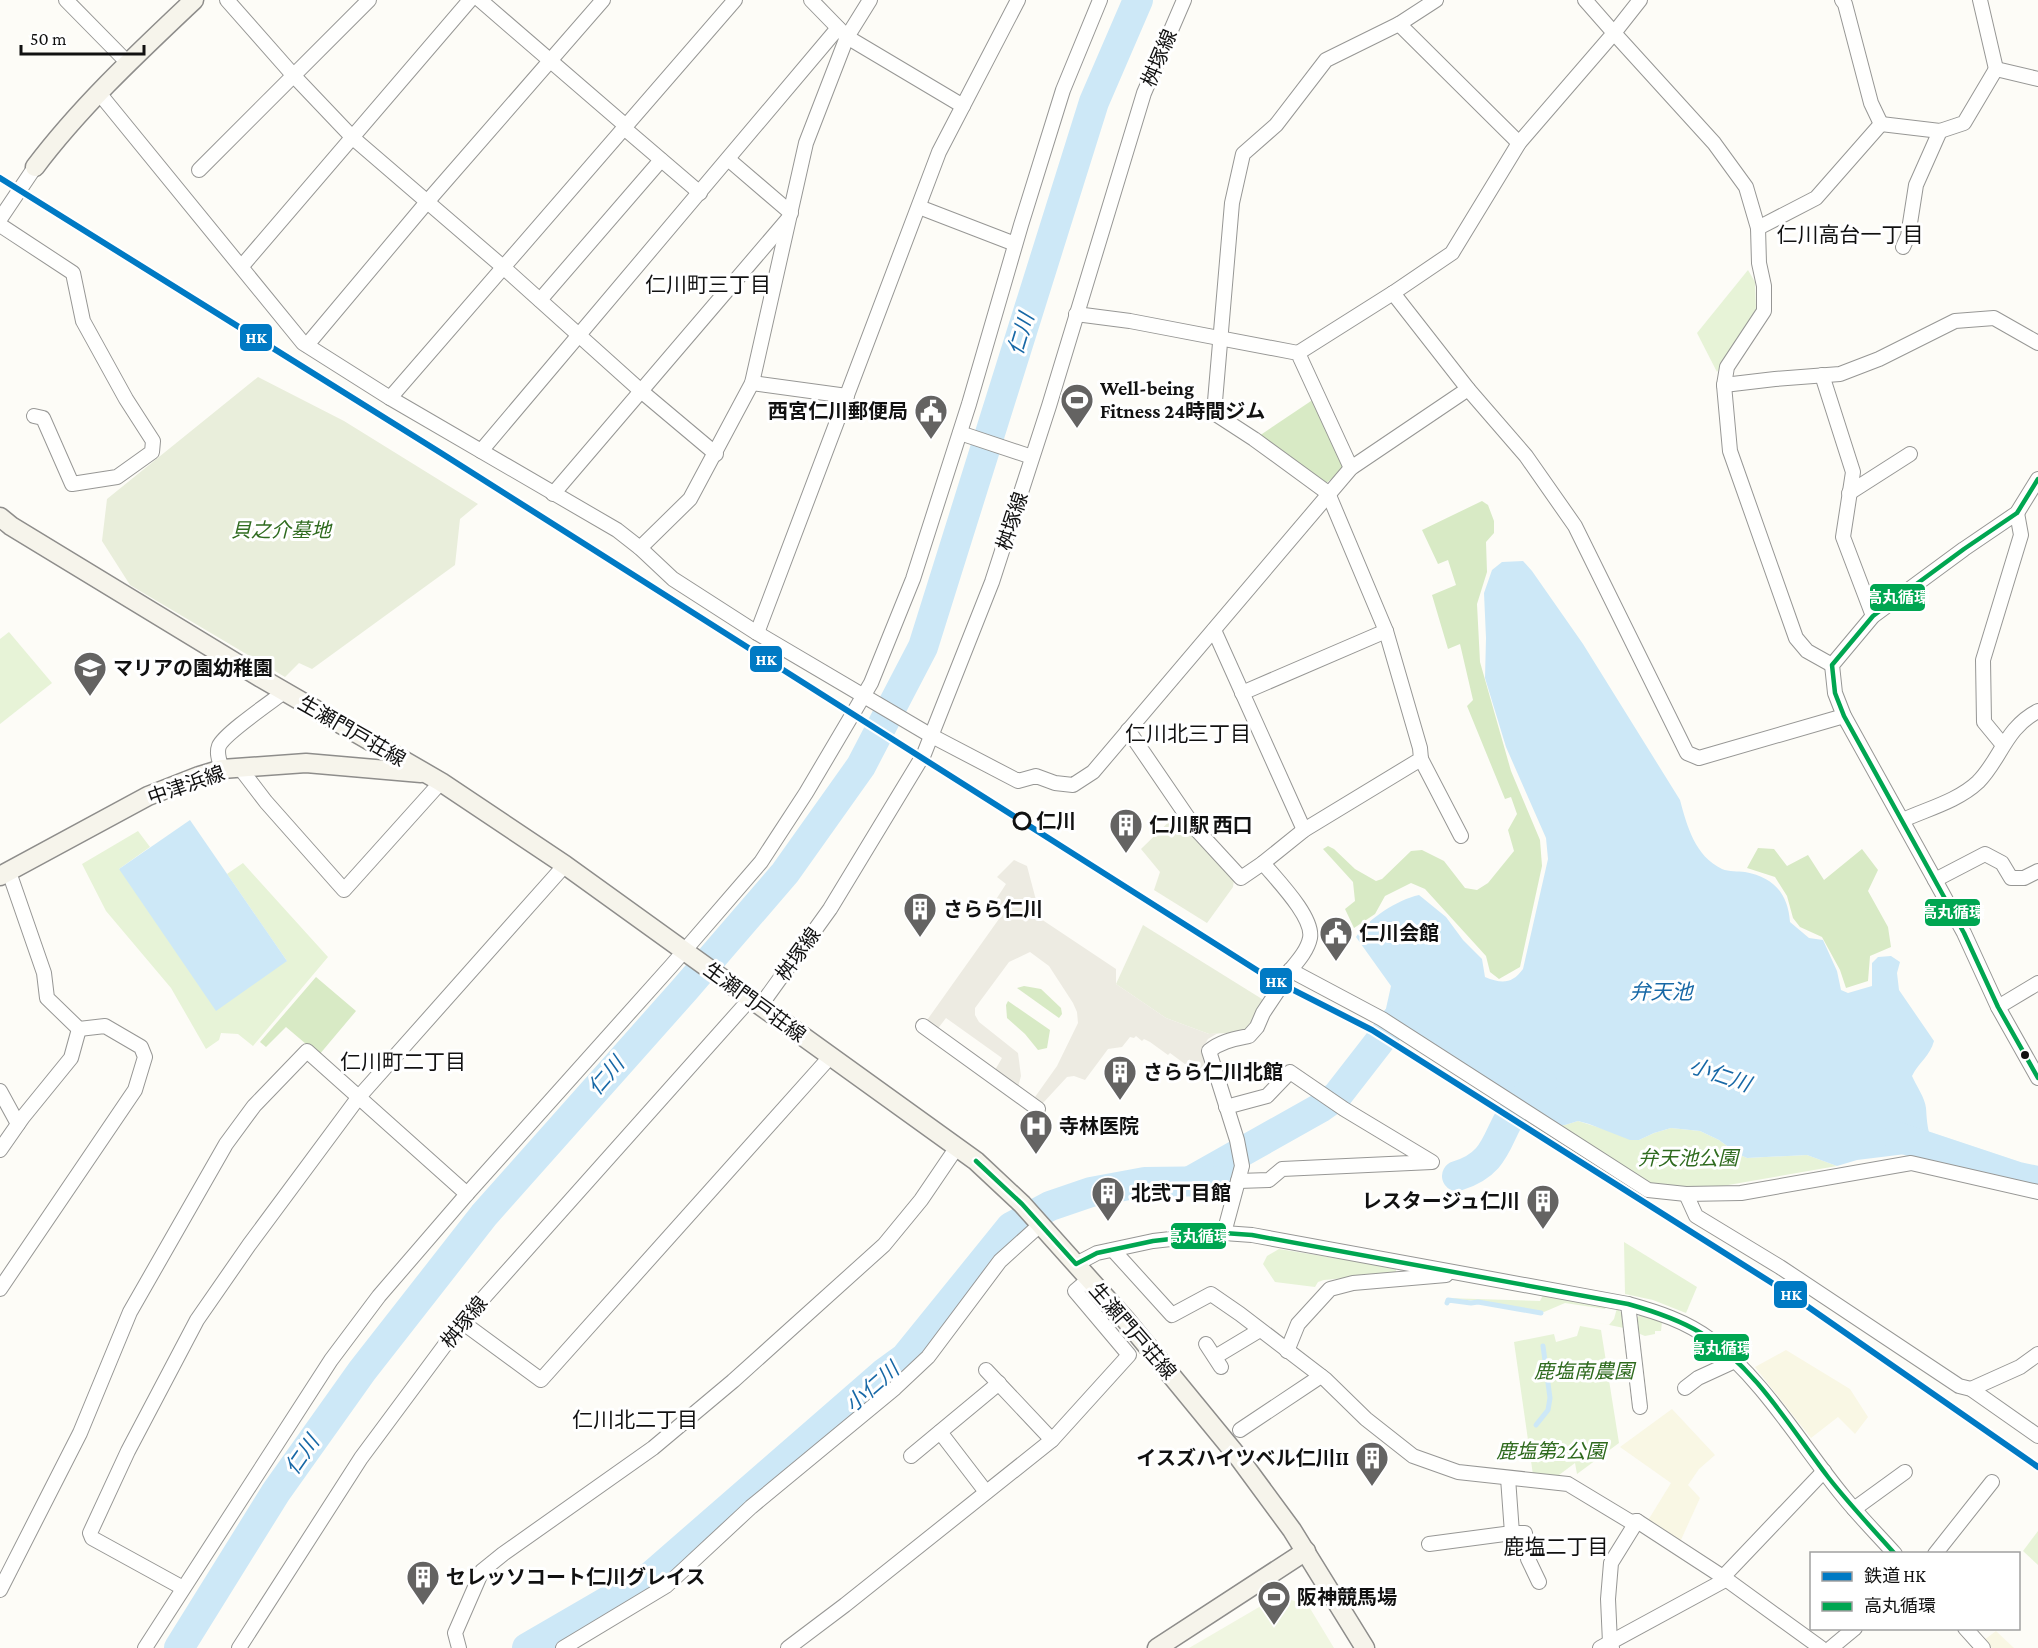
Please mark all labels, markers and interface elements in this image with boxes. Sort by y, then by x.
scale bar [21,18,144,56]
street label: 桝塚線 [1137,26,1181,90]
text: 50 m [30,29,67,49]
district label: 仁川高台一丁目 [1777,223,1924,247]
district label: 仁川町三丁目 [645,273,771,297]
water label: 仁川 [1003,308,1039,358]
line badge: HK [239,323,273,352]
text: HK [245,329,267,346]
place label: Well-being Fitness 24時間ジム [1099,377,1265,422]
sports icon: Well-being Fitness 24時間ジム [1059,382,1095,429]
public building icon: 西宮仁川郵便局 [913,393,949,440]
place label: 西宮仁川郵便局 [768,400,908,422]
street label: 桝塚線 [992,489,1032,553]
park label: 貝之介墓地 [231,519,333,541]
line badge: 高丸循環 [1869,583,1926,612]
text: 高丸循環 [1866,589,1930,606]
line badge: HK [749,645,783,673]
school or university icon: マリアの園幼稚園 [72,650,108,697]
text: HK [755,651,777,668]
place label: マリアの園幼稚園 [113,657,273,679]
street label: 生瀬門戸荘線 [295,691,409,771]
district label: 仁川北三丁目 [1125,722,1251,746]
street label: 中津浜線 [145,762,227,808]
building icon: 仁川駅 西口 [1108,807,1144,854]
place label: 仁川 [1036,810,1076,832]
marker: 仁川 [1013,812,1031,830]
place label: 仁川駅 西口 [1149,814,1253,836]
building icon: さらら仁川 [902,891,938,938]
place label: さらら仁川 [943,898,1043,920]
line badge: 高丸循環 [1924,898,1981,927]
text: 高丸循環 [1921,904,1985,921]
public building icon: 仁川会館 [1318,915,1354,962]
place label: 仁川会館 [1359,922,1439,944]
street label: 桝塚線 [771,923,825,985]
street label: 生瀬門戸荘線 [700,958,810,1046]
line badge: HK [1259,967,1293,995]
text: HK [1265,973,1287,990]
water label: 弁天池 [1630,980,1694,1004]
unlabelled marker [2019,1049,2031,1061]
district label: 仁川町二丁目 [340,1050,466,1074]
water label: 仁川 [583,1051,630,1100]
water label: 小仁川 [1686,1053,1756,1097]
building icon: さらら仁川北館 [1102,1054,1138,1101]
place label: さらら仁川北館 [1143,1061,1283,1083]
hospital icon: 寺林医院 [1018,1108,1054,1155]
place label: 寺林医院 [1059,1115,1139,1137]
park label: 弁天池公園 [1638,1147,1741,1169]
building icon: 北弐丁目館 [1090,1175,1126,1222]
place label: 北弐丁目館 [1131,1182,1231,1204]
building icon: レスタージュ仁川 [1525,1183,1561,1230]
place label: レスタージュ仁川 [1362,1190,1520,1212]
line badge: 高丸循環 [1170,1222,1227,1250]
text: 高丸循環 [1166,1228,1230,1245]
street label: 生瀬門戸荘線 [1085,1279,1181,1383]
line badge: HK [1773,1280,1808,1309]
text: HK [1780,1286,1802,1303]
street label: 桝塚線 [437,1292,491,1352]
line badge: 高丸循環 [1693,1333,1750,1362]
text: 高丸循環 [1689,1340,1753,1357]
water label: 小仁川 [840,1356,905,1417]
park label: 鹿塩南農園 [1534,1360,1637,1382]
district label: 仁川北二丁目 [572,1408,698,1432]
water label: 仁川 [280,1429,325,1479]
building icon: イスズハイツベル仁川II [1354,1440,1390,1487]
park label: 鹿塩第2公園 [1496,1440,1609,1462]
place label: イスズハイツベル仁川II [1137,1447,1349,1469]
district label: 鹿塩二丁目 [1504,1535,1609,1559]
legend [1810,1552,2020,1630]
building icon: セレッソコート仁川グレイス [405,1559,441,1606]
place label: セレッソコート仁川グレイス [446,1566,705,1588]
text: 鉄道 HK [1864,1566,1926,1586]
sports icon: 阪神競馬場 [1256,1579,1292,1626]
place label: 阪神競馬場 [1297,1586,1397,1608]
text: 高丸循環 [1864,1596,1936,1616]

